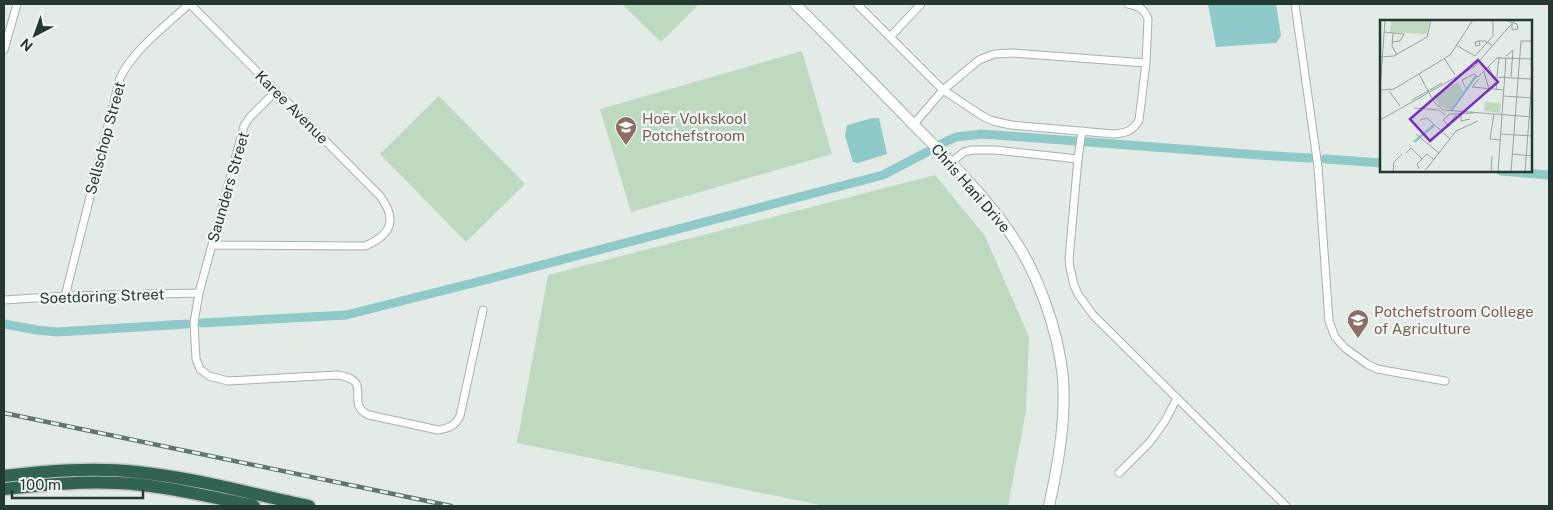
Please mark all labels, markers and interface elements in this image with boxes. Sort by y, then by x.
north arrow [10,10,60,60]
inset map [1380,20,1533,172]
text: N [17,35,36,54]
street label: Karee Avenue [252,67,332,147]
street label: Sellschop Street [82,80,128,196]
place label: Hoër Volkskool Potchefstroom [642,110,747,144]
school or university icon: Hoër Volkskool Potchefstroom [614,115,638,146]
street label: Saunders Street [204,130,252,244]
street label: Chris Hani Drive [928,140,1014,236]
street label: Soetdoring Street [39,285,165,307]
place label: Potchefstroom College of Agriculture [1374,303,1534,337]
school or university icon: Potchefstroom College of Agriculture [1346,308,1370,339]
scale bar [12,468,144,500]
text: 100 m [20,476,61,493]

